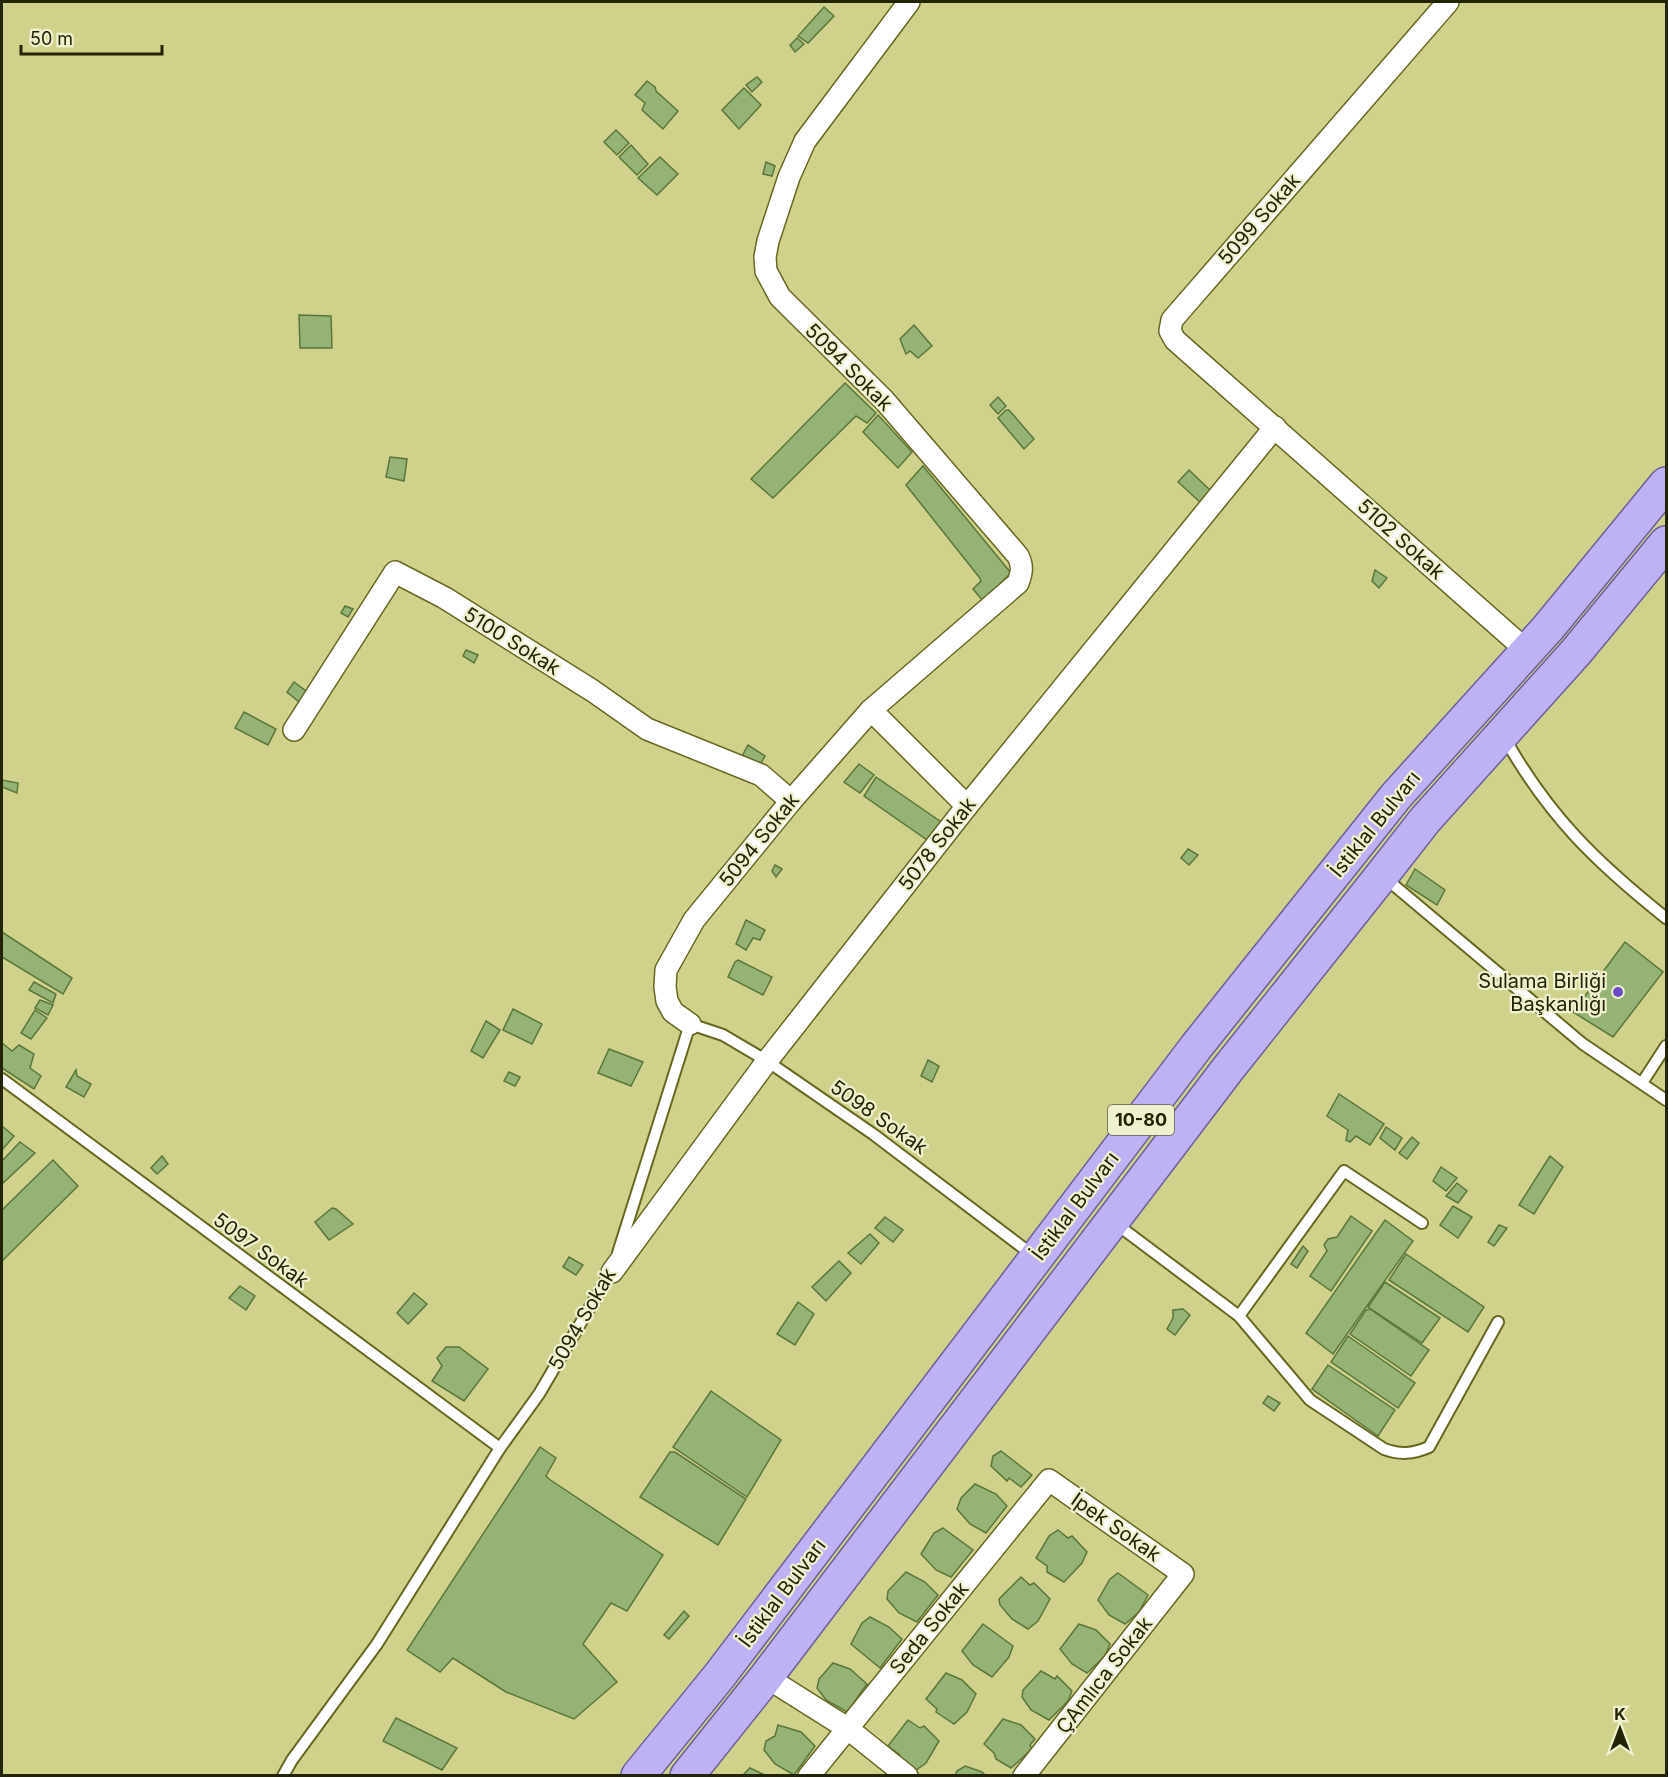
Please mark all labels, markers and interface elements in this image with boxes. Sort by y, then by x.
scale bar [21,18,162,56]
text: 50 m [30,28,73,49]
street label: 5099 Sokak [1213,168,1305,270]
street label: 5094 Sokak [800,318,898,416]
street label: 5102 Sokak [1353,494,1449,584]
street label: 5100 Sokak [459,602,565,680]
street label: İstiklal Bulvarı [1324,765,1425,882]
street label: 5094 Sokak [714,788,804,892]
street label: 5078 Sokak [893,793,981,895]
place label: Sulama Birliği Başkanlığı [1478,969,1606,1016]
marker: Sulama Birliği Başkanlığı [1611,985,1625,999]
street label: 5098 Sokak [826,1075,932,1159]
road number: 10-80 [1108,1105,1174,1135]
street label: İstiklal Bulvarı [1026,1146,1124,1265]
street label: 5097 Sokak [209,1207,313,1293]
street label: 5094 Sokak [543,1264,621,1374]
street label: İpek Sokak [1067,1487,1166,1567]
street label: İstiklal Bulvarı [733,1533,831,1652]
street label: Seda Sokak [885,1577,973,1679]
street label: ÇAmlıca Sokak [1051,1612,1157,1738]
north arrow [1590,1699,1650,1759]
text: K [1614,1704,1626,1724]

